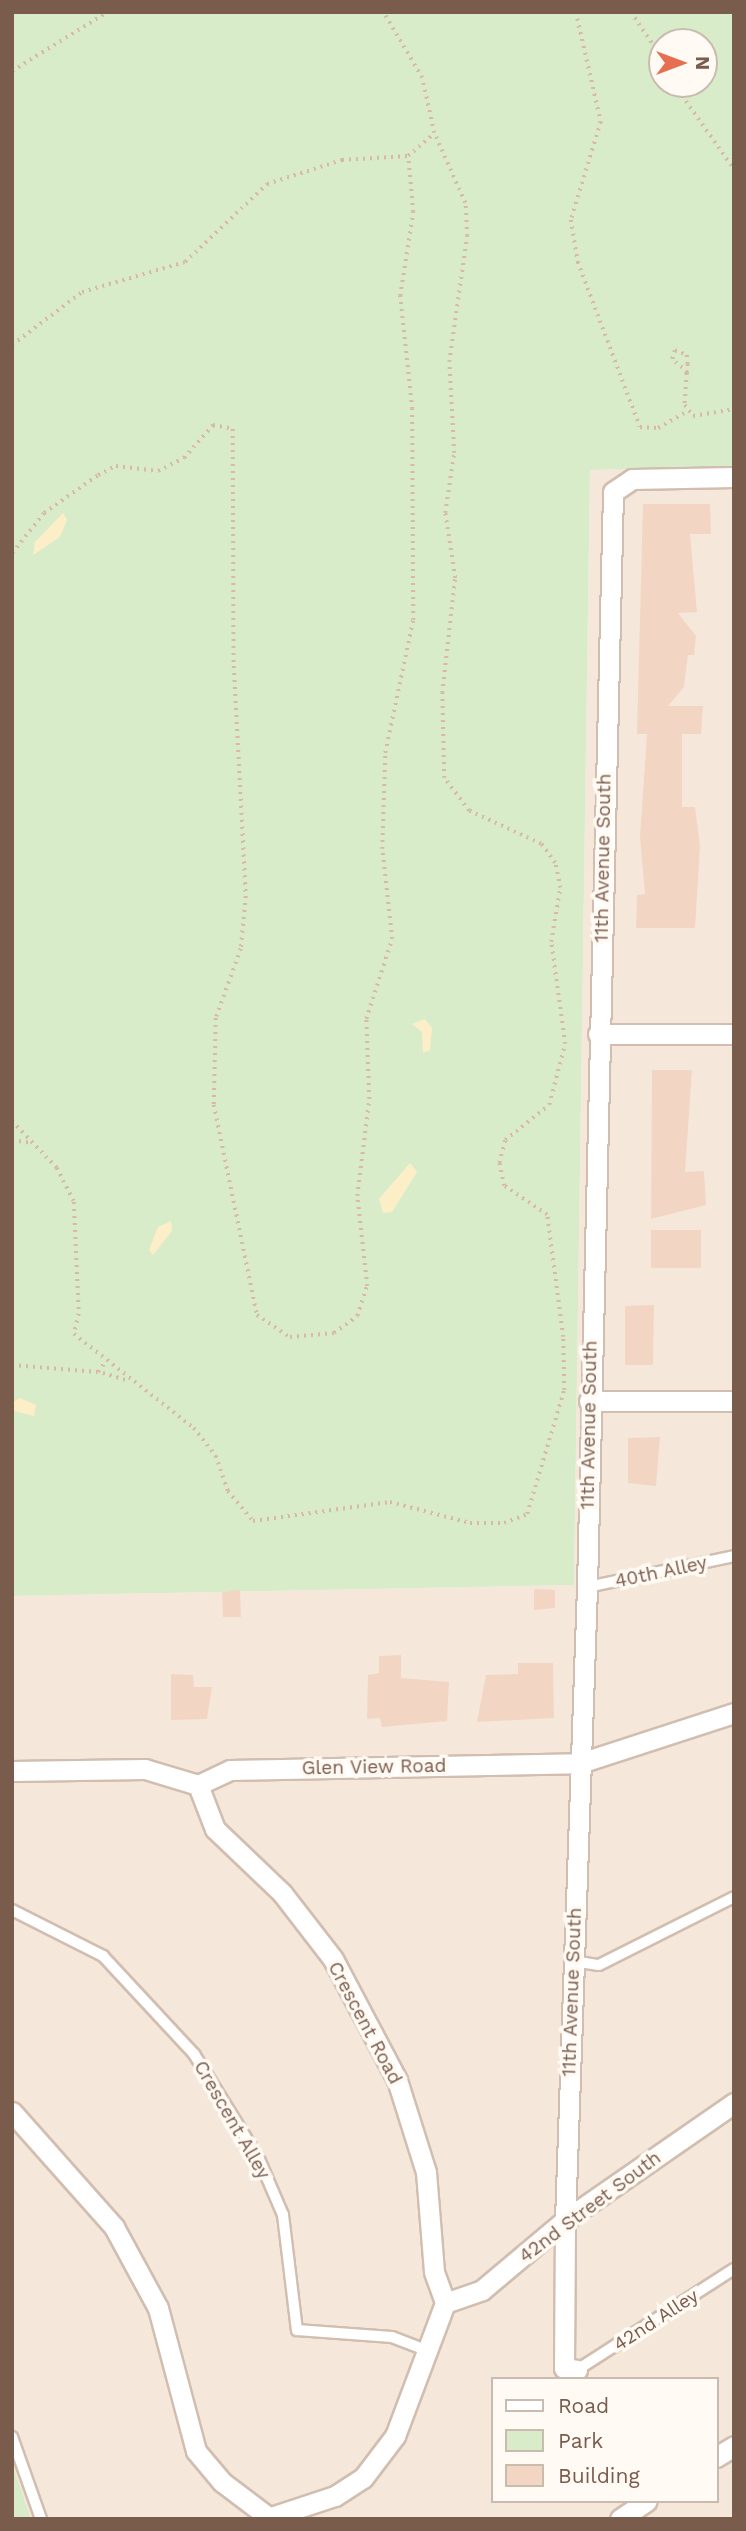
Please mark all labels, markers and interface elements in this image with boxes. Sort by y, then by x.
north arrow [648,28,718,98]
text: N [691,56,714,70]
street label: 11th Avenue South [590,773,616,943]
street label: 11th Avenue South [576,1340,602,1510]
street label: 40th Alley [613,1551,709,1593]
street label: Glen View Road [301,1754,447,1780]
street label: 11th Avenue South [558,1907,586,2077]
street label: Crescent Road [323,1958,407,2088]
street label: Crescent Alley [189,2056,275,2184]
street label: 42nd Street South [515,2146,665,2268]
street label: 42nd Alley [609,2284,703,2356]
legend [490,2377,718,2503]
text: Road [558,2393,609,2418]
text: Park [558,2428,603,2453]
text: Building [558,2463,640,2488]

